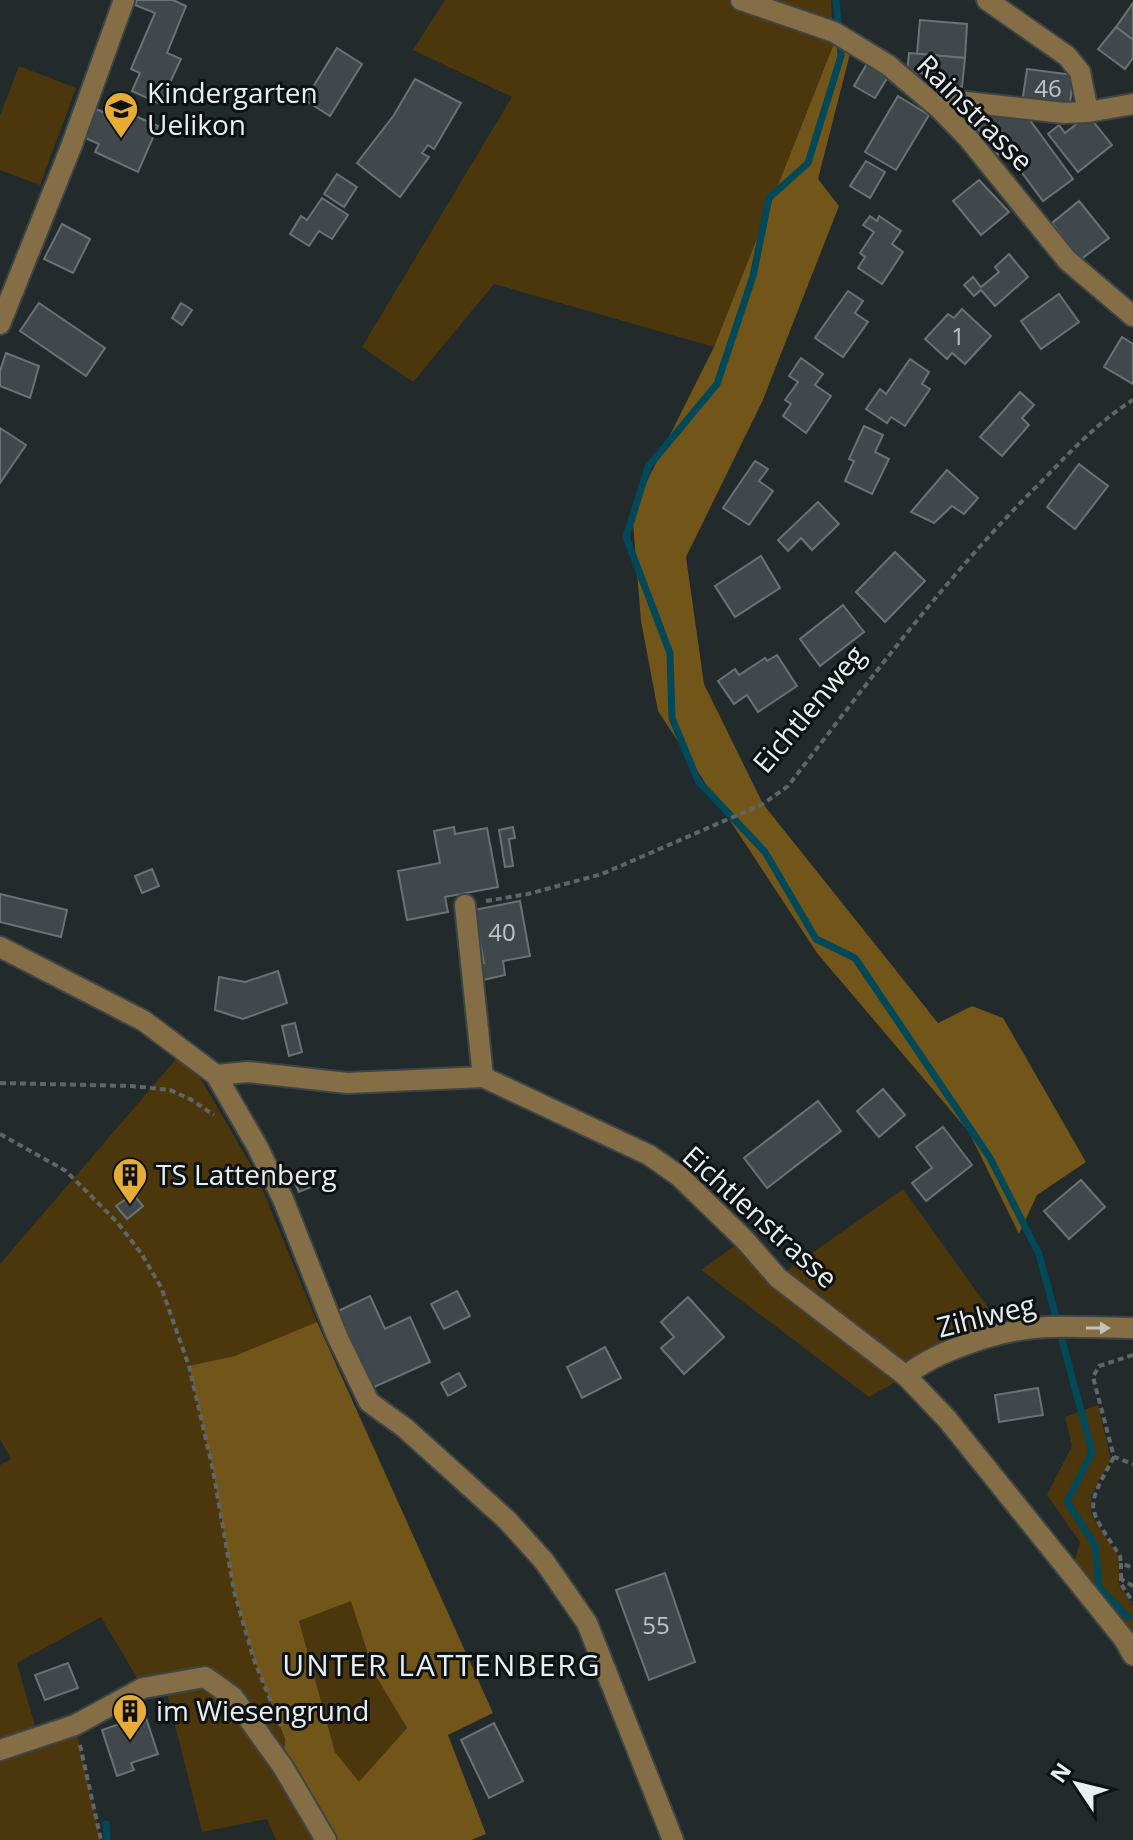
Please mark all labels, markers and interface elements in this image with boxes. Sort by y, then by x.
street label: Rainstrasse [909,46,1042,179]
house number: 46 [1034,71,1062,104]
place label: Kindergarten Uelikon [147,73,318,143]
school or university icon: Kindergarten Uelikon [102,90,140,140]
house number: 1 [951,319,965,352]
street label: Eichtlenweg [744,636,873,780]
house number: 40 [488,915,516,948]
street label: Eichtlenstrasse [675,1137,846,1296]
place label: TS Lattenberg [156,1155,337,1193]
building icon: TS Lattenberg [111,1156,149,1206]
street label: Zihlweg [933,1285,1039,1346]
one-way arrow [1086,1322,1111,1334]
house number: 55 [642,1608,670,1641]
district label: UNTER LATTENBERG [282,1644,602,1685]
place label: im Wiesengrund [156,1691,369,1729]
building icon: im Wiesengrund [111,1692,149,1742]
north arrow [1037,1744,1117,1824]
text: N [1042,1756,1077,1788]

